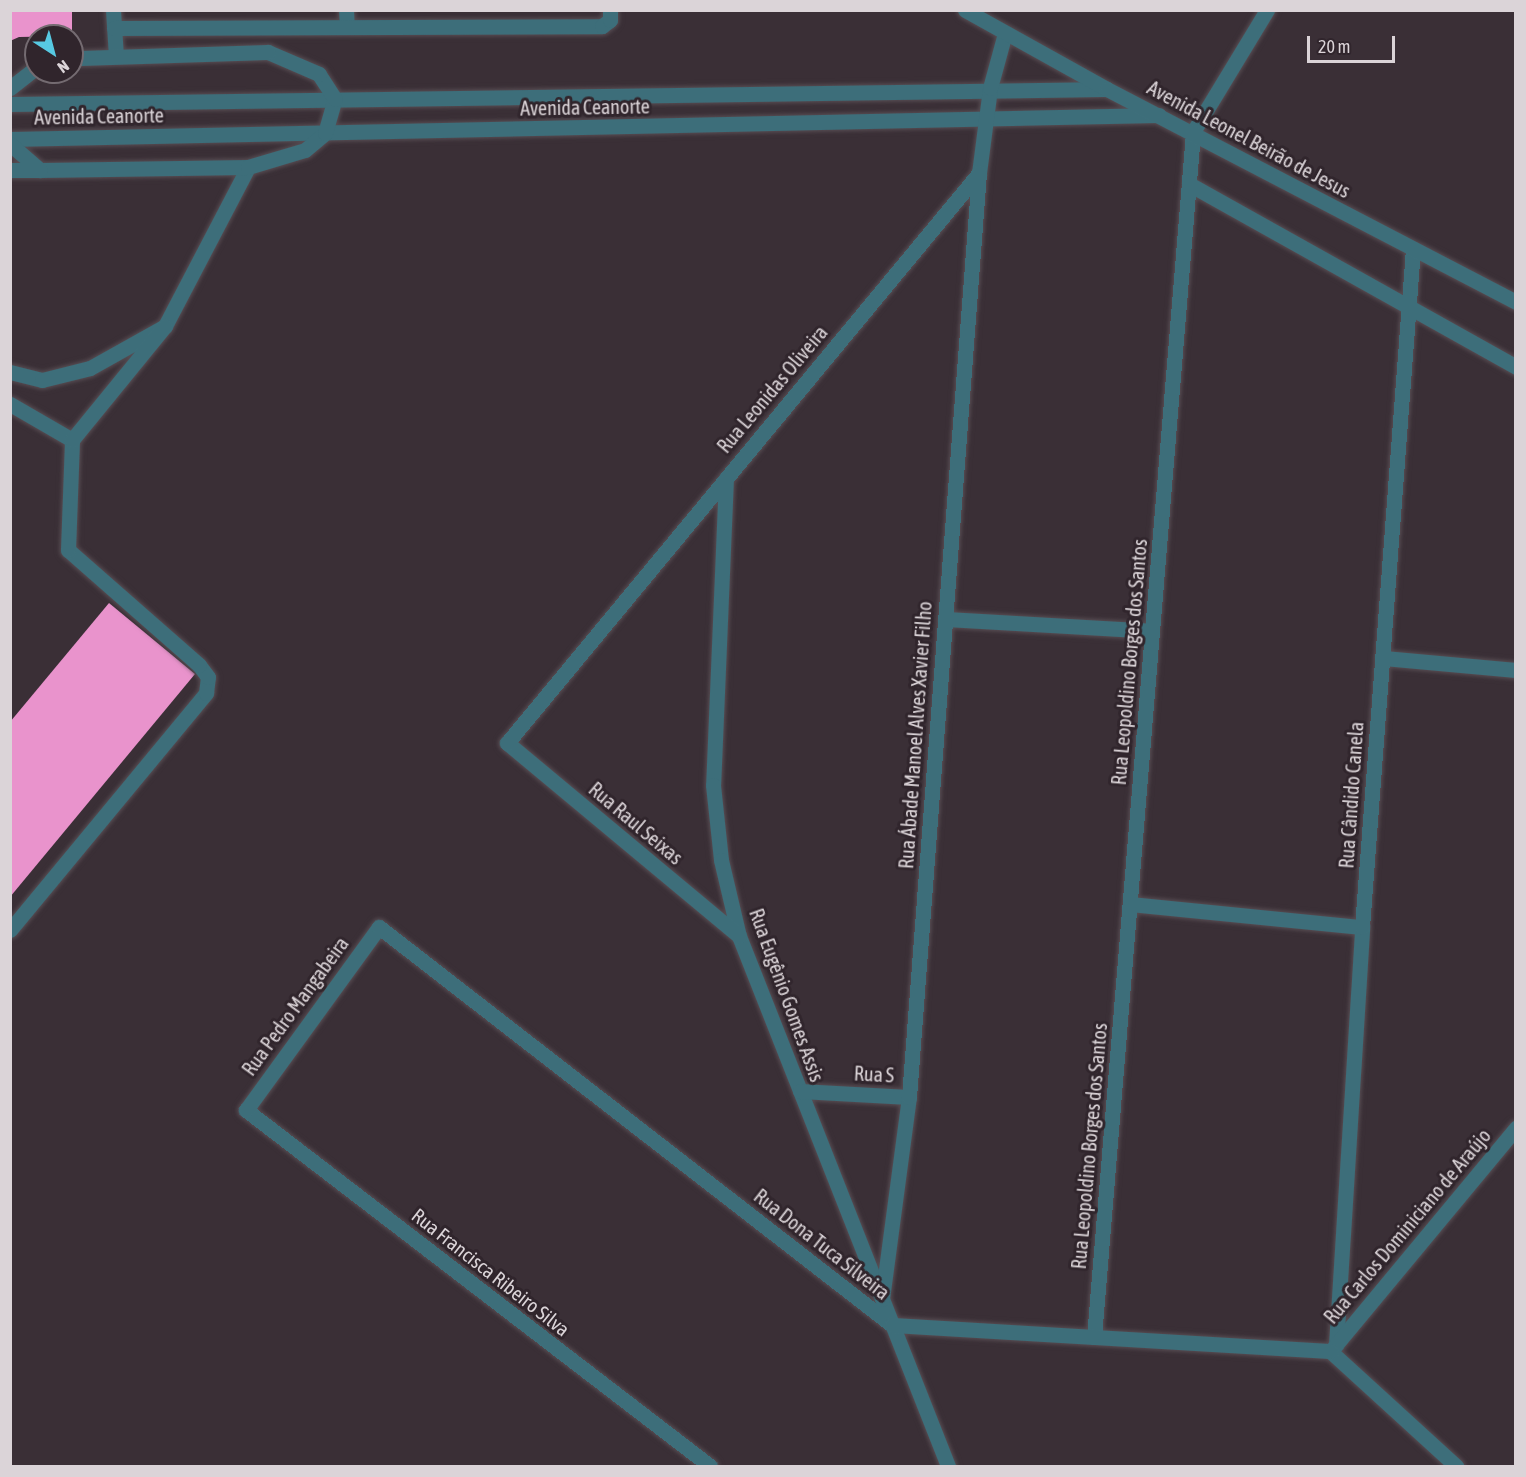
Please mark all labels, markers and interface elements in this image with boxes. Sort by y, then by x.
north arrow [24,24,84,84]
scale bar [1310,24,1398,62]
text: 20 m [1318,36,1350,57]
text: N [54,57,73,77]
street label: Avenida Leonel Beirão de Jesus [1143,75,1355,203]
street label: Avenida Ceanorte [520,94,650,120]
street label: Avenida Ceanorte [34,103,164,129]
street label: Rua Leonidas Oliveira [712,320,832,458]
street label: Rua Leopoldino Borges dos Santos [1106,538,1152,786]
street label: Rua Ábade Manoel Alves Xavier Filho [894,600,936,870]
street label: Rua Cândido Canela [1334,721,1368,869]
street label: Rua Raul Seixas [584,777,688,869]
street label: Rua Eugênio Gomes Assis [745,905,829,1085]
street label: Rua Pedro Mangabeira [237,932,353,1080]
street label: Rua Leopoldino Borges dos Santos [1066,1022,1112,1270]
street label: Rua S [853,1061,895,1087]
street label: Rua Carlos Dominiciano de Araújo [1318,1124,1496,1328]
street label: Rua Dona Tuca Silveira [749,1184,895,1304]
street label: Rua Francisca Ribeiro Silva [407,1203,575,1341]

